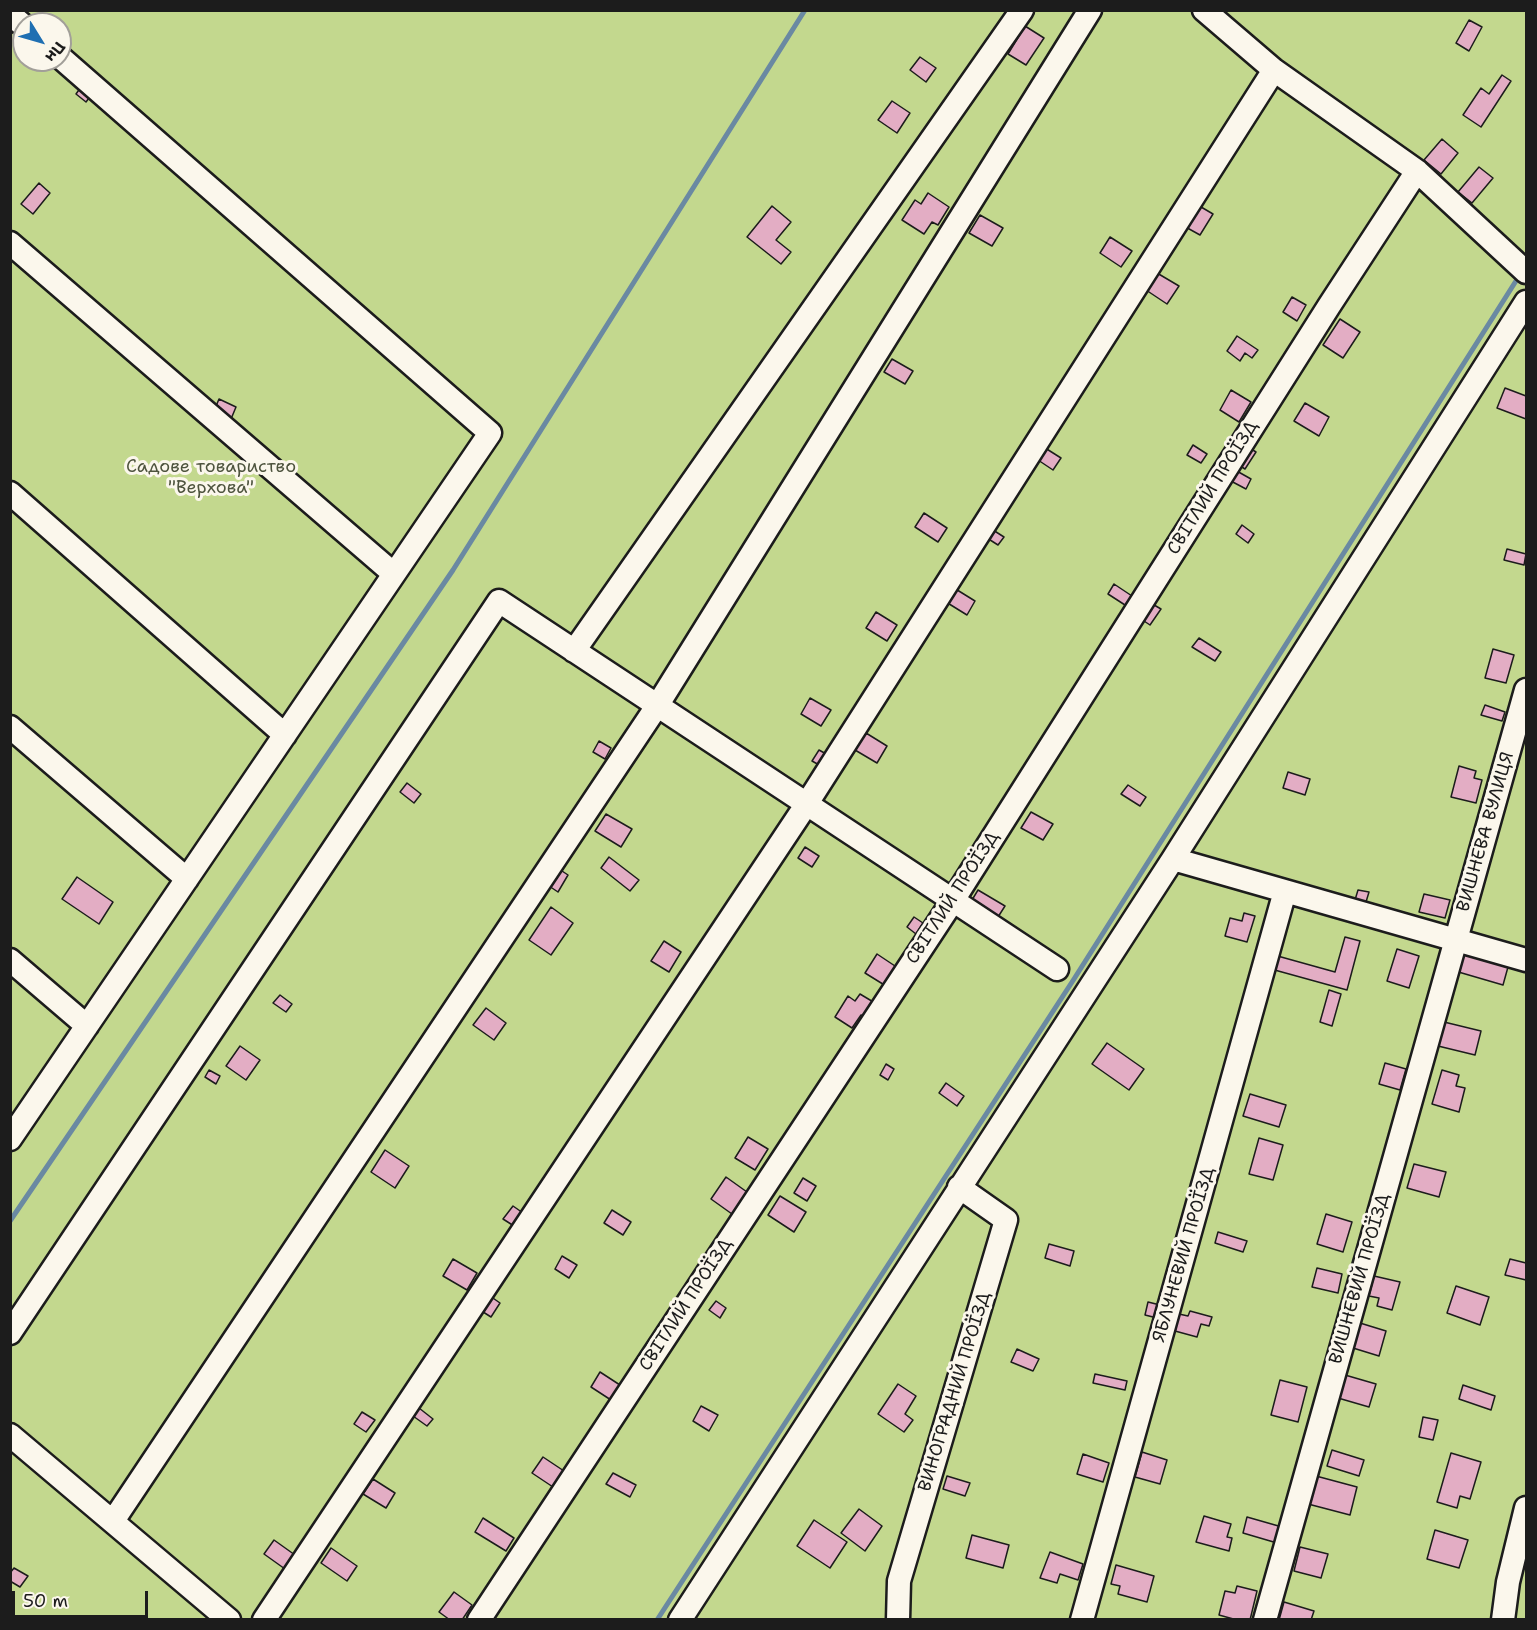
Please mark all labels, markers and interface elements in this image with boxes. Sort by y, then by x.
north arrow [12,12,72,72]
text: Пн [40,37,70,67]
street label: СВІТЛИЙ ПРОЇЗД [1163,417,1263,559]
park label: Садове товариство "Верхова" [126,456,296,498]
street label: ВИШНЕВА ВУЛИЦЯ [1453,750,1519,914]
street label: СВІТЛИЙ ПРОЇЗД [902,828,1004,968]
street label: ЯБЛУНЕВИЙ ПРОЇЗД [1149,1165,1219,1345]
street label: ВИШНЕВИЙ ПРОЇЗД [1325,1191,1395,1367]
street label: СВІТЛИЙ ПРОЇЗД [635,1235,737,1375]
street label: ВИНОГРАДНИЙ ПРОЇЗД [914,1290,996,1494]
scale bar [15,1579,152,1617]
text: 50 m [23,1589,68,1613]

